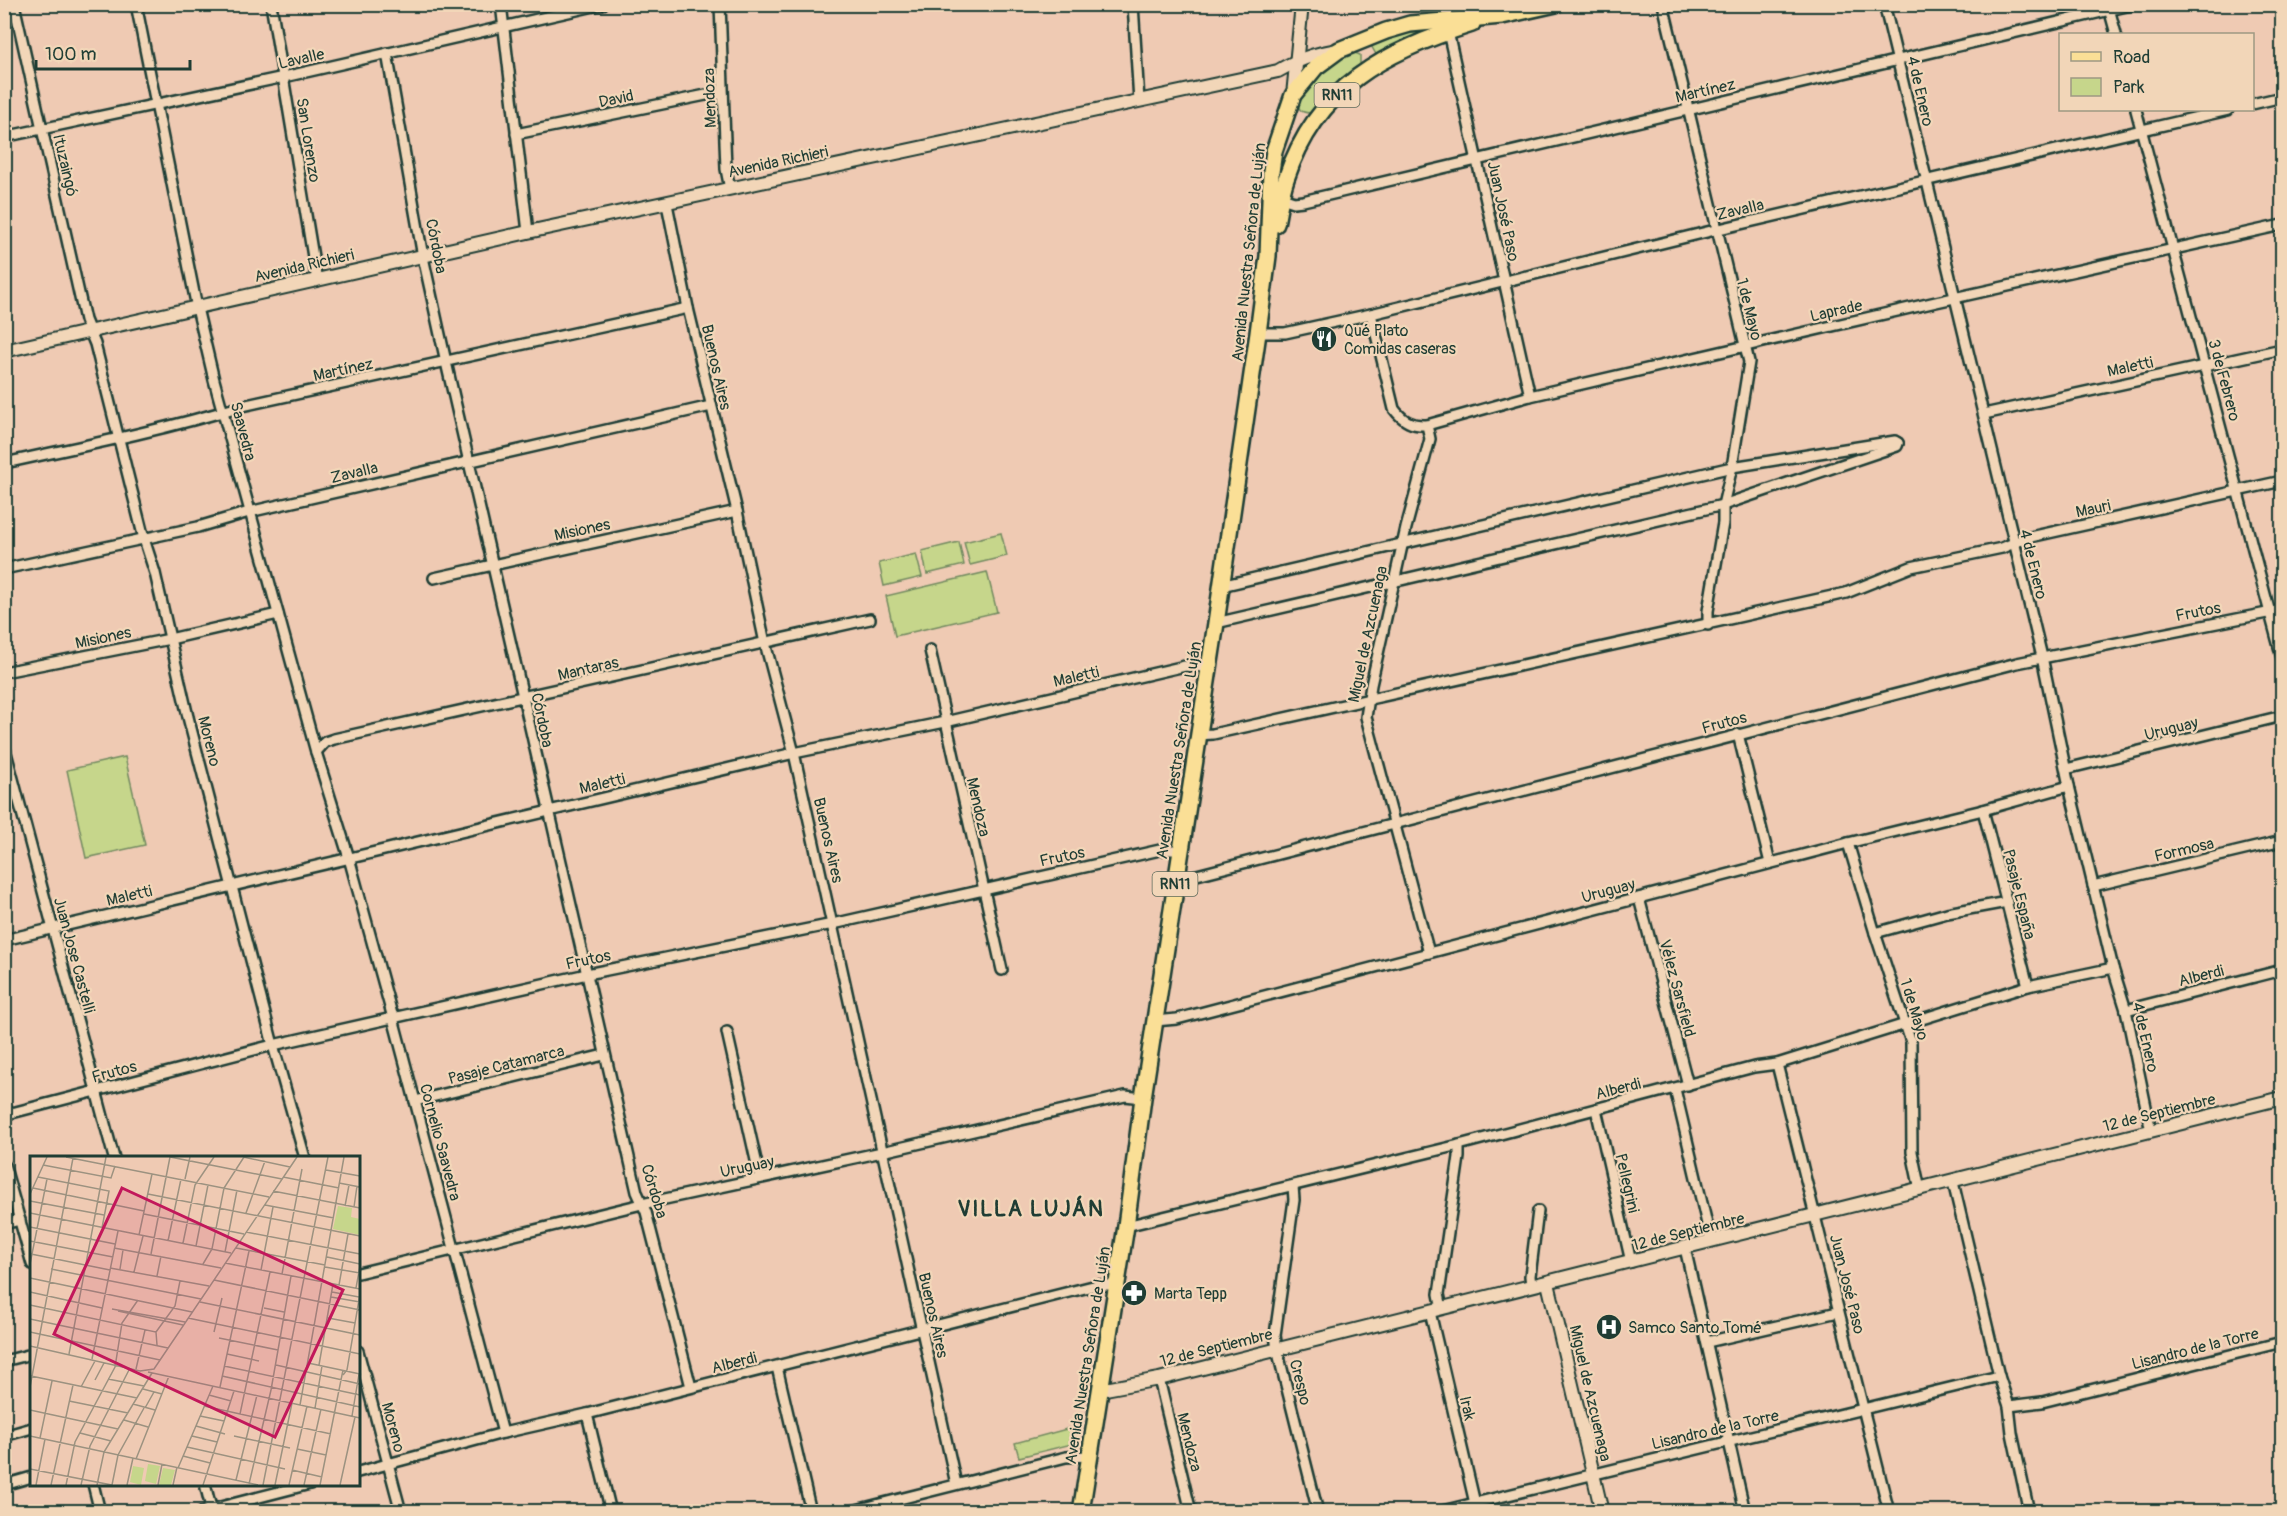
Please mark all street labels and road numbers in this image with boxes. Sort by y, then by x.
street label: Lavalle [276,44,326,74]
street label: 4 de Enero [1902,54,1938,129]
street label: Mendoza [699,68,721,128]
street label: Martínez [1673,74,1737,108]
road number: RN11 [1314,83,1360,107]
street label: David [597,86,636,112]
street label: San Lorenzo [291,96,325,184]
street label: Ituzaingó [48,132,82,199]
street label: Avenida Richieri [726,142,830,182]
street label: Avenida Nuestra Señora de Luján [1228,142,1270,363]
street label: Juan José Paso [1483,159,1523,264]
street label: Zavalla [1715,195,1766,225]
street label: Córdoba [421,217,451,275]
street label: Avenida Richieri [252,245,356,287]
street label: 1 de Mayo [1732,276,1767,343]
street label: Laprade [1808,295,1864,327]
street label: Buenos Aires [697,323,736,412]
street label: 3 de Febrero [2204,337,2245,424]
street label: Maletti [2105,352,2155,382]
street label: Martínez [311,354,375,386]
street label: Saavedra [226,400,260,463]
street label: Zavalla [329,458,380,488]
street label: Mauri [2074,496,2113,522]
street label: Misiones [552,514,612,546]
street label: 4 de Enero [2015,527,2051,602]
street label: Miguel de Azcuenaga [1344,564,1392,704]
street label: Frutos [2174,598,2222,626]
street label: Misiones [73,622,133,654]
street label: Avenida Nuestra Señora de Luján [1152,640,1206,860]
street label: Mantaras [556,652,620,686]
street label: Maletti [1051,662,1101,692]
street label: Córdoba [526,691,558,749]
street label: Frutos [1700,707,1749,739]
street label: Uruguay [2142,713,2200,745]
street label: Moreno [193,714,225,769]
street label: Maletti [577,769,627,799]
street label: Mendoza [962,776,995,839]
street label: Buenos Aires [809,796,848,885]
street label: Formosa [2152,833,2216,867]
street label: Frutos [1038,842,1087,871]
street label: Pasaje España [1998,847,2040,941]
road number: RN11 [1152,872,1198,896]
street label: Uruguay [1579,874,1637,908]
street label: Maletti [104,881,154,911]
street label: Juan Jose Castelli [49,895,99,1016]
street label: Vélez Sarsfield [1654,937,1700,1039]
street label: Frutos [564,945,613,974]
street label: Alberdi [2176,961,2226,991]
street label: 1 de Mayo [1895,976,1933,1043]
street label: 4 de Enero [2127,1000,2163,1075]
street label: Pasaje Catamarca [446,1041,566,1089]
street label: Frutos [90,1056,139,1088]
street label: Alberdi [1593,1074,1643,1104]
street label: Cornelio Saavedra [415,1082,465,1203]
street label: 12 de Septiembre [2101,1089,2218,1137]
street label: Uruguay [718,1151,776,1182]
street label: Pellegrini [1610,1151,1644,1215]
street label: Córdoba [636,1162,672,1221]
street label: 12 de Septiembre [1630,1208,1747,1256]
street label: Juan José Paso [1825,1232,1869,1337]
street label: Avenida Nuestra Señora de Luján [1061,1245,1115,1465]
street label: Buenos Aires [914,1271,953,1360]
street label: Miguel de Azcuenaga [1565,1323,1615,1463]
street label: Lisandro de la Torre [2130,1323,2261,1374]
street label: 12 de Septiembre [1158,1324,1275,1372]
street label: Alberdi [709,1348,759,1378]
street label: Crespo [1285,1357,1315,1408]
street label: Irak [1455,1394,1480,1423]
street label: Moreno [377,1400,409,1455]
street label: Lisandro de la Torre [1650,1406,1781,1454]
street label: Mendoza [1172,1411,1206,1474]

